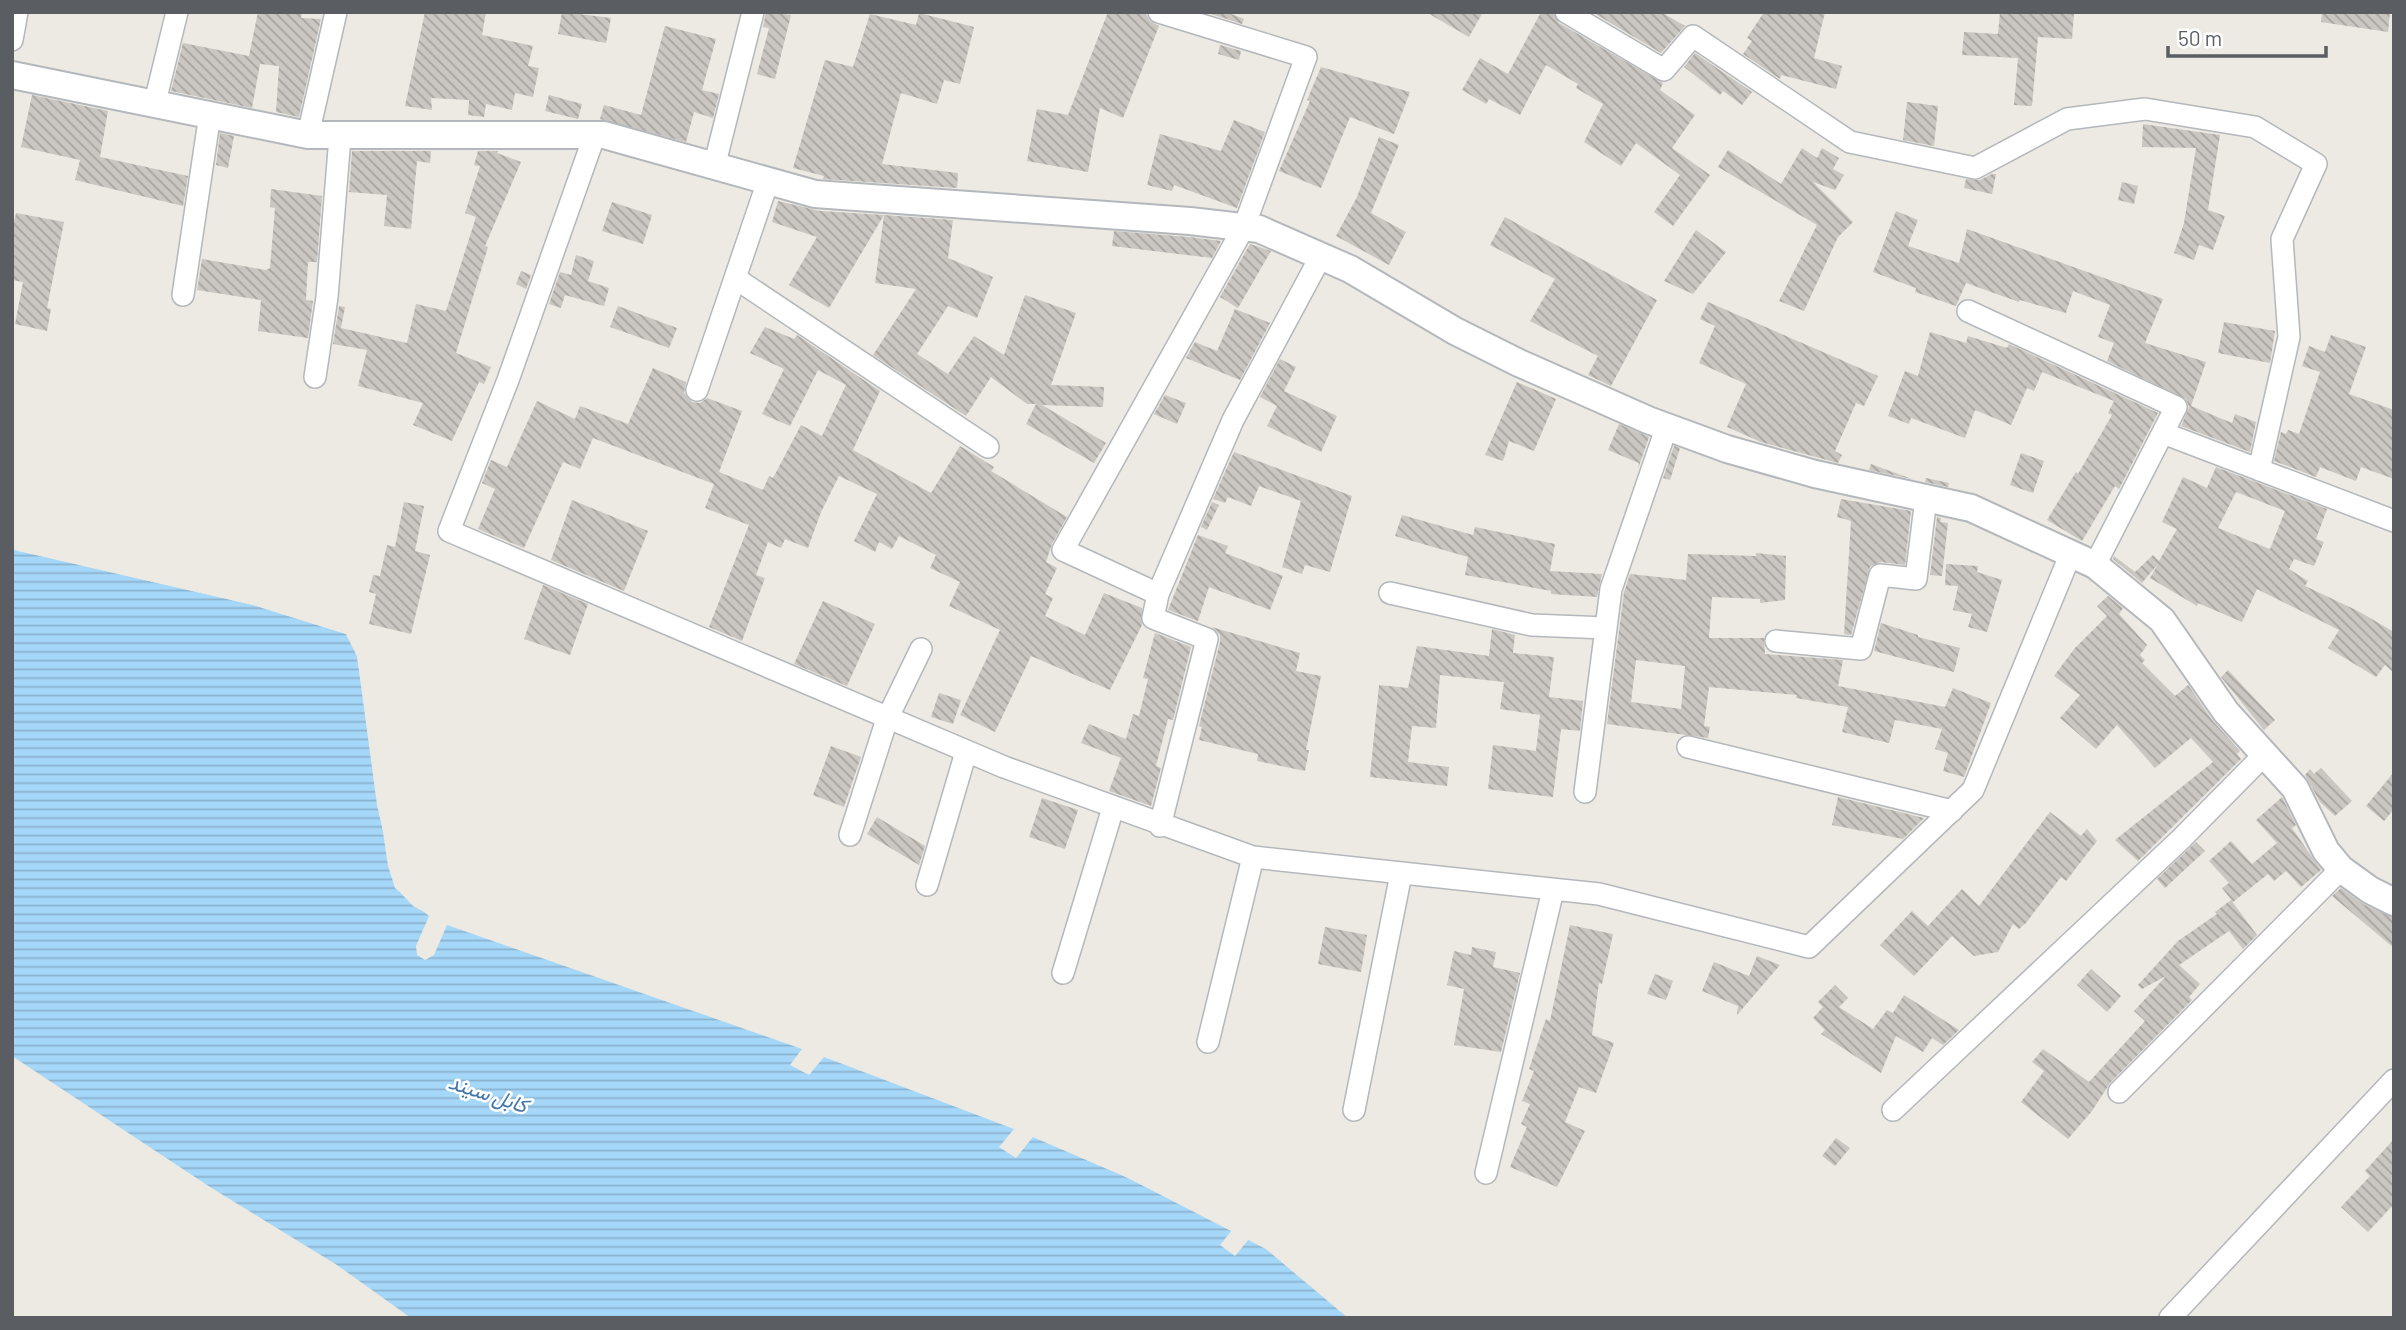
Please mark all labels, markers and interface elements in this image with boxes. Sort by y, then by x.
scale bar [2168,14,2326,58]
text: 50 m [2178,25,2222,50]
water label: کابل سيند [445,1068,535,1120]

